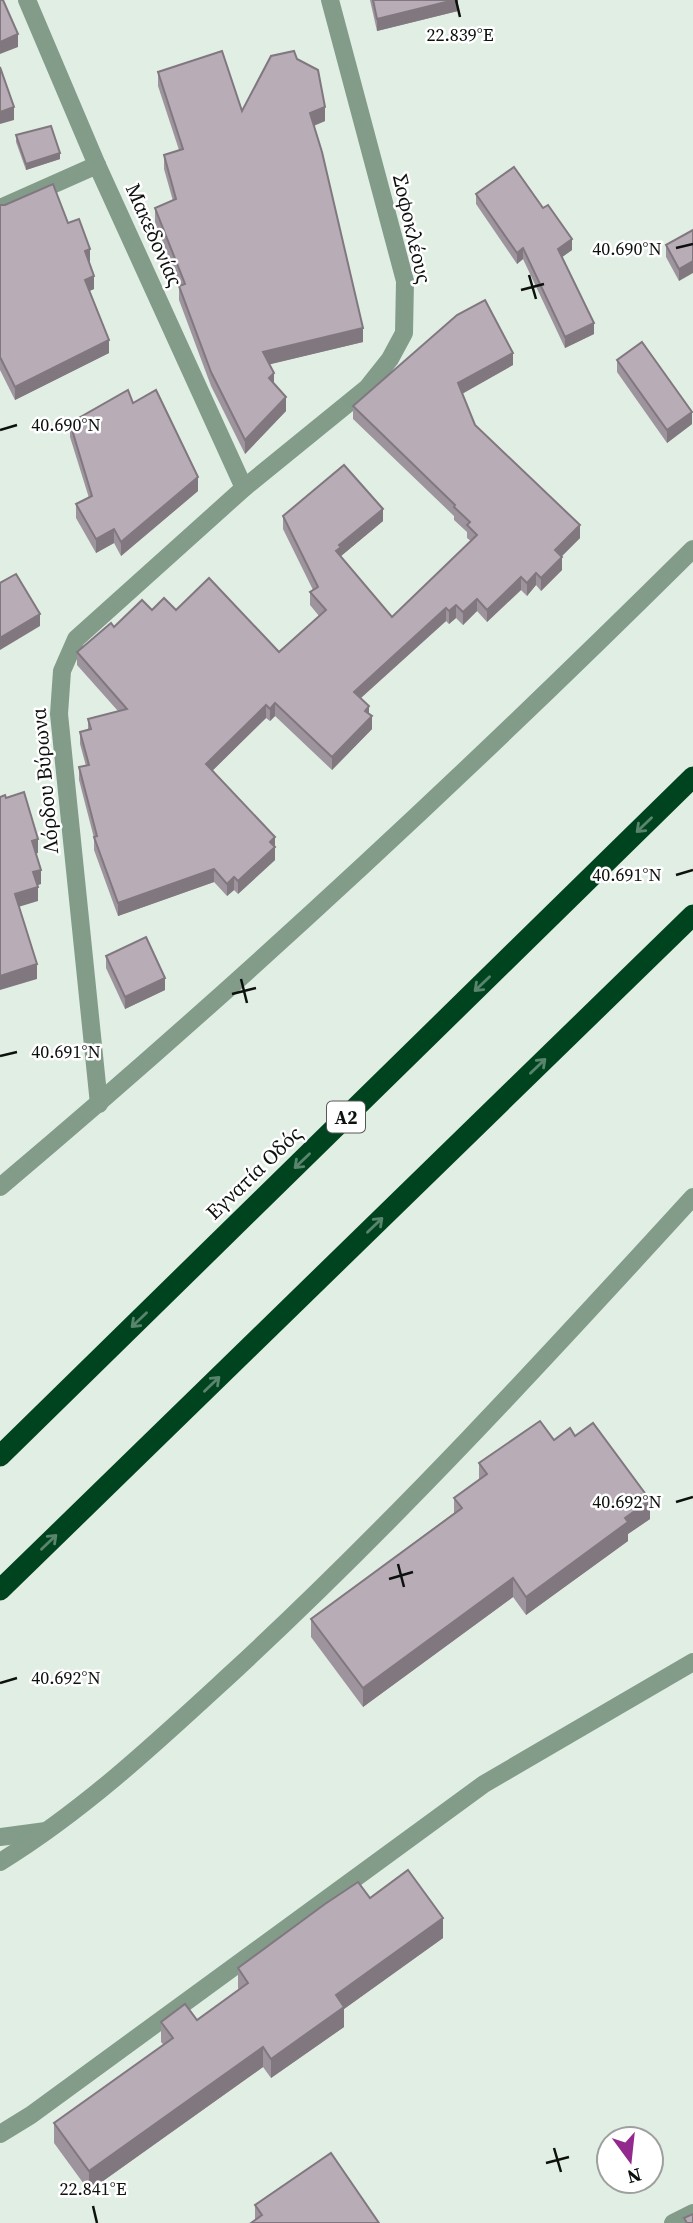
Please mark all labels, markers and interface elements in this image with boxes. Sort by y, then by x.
text: 22.839°E [426,22,494,47]
street label: Σοφοκλέους [386,171,439,286]
street label: Μακεδονίας [119,179,190,291]
text: 40.690°N [592,236,662,261]
text: 40.690°N [31,412,101,437]
street label: Λόρδου Βύρωνα [24,707,65,855]
one-way arrow [636,816,653,833]
text: 40.691°N [592,862,662,887]
one-way arrow [473,976,490,993]
text: 40.691°N [31,1039,101,1064]
one-way arrow [529,1058,546,1075]
road number: Α2 [327,1102,365,1133]
street label: Εγνατία Οδός [199,1119,308,1226]
one-way arrow [293,1152,310,1169]
one-way arrow [366,1217,383,1234]
one-way arrow [131,1311,148,1328]
one-way arrow [203,1375,220,1392]
text: 40.692°N [592,1489,662,1514]
one-way arrow [40,1534,57,1551]
text: 40.692°N [31,1665,101,1690]
north arrow [595,2125,665,2195]
text: N [624,2162,644,2191]
text: 22.841°E [59,2176,127,2201]

